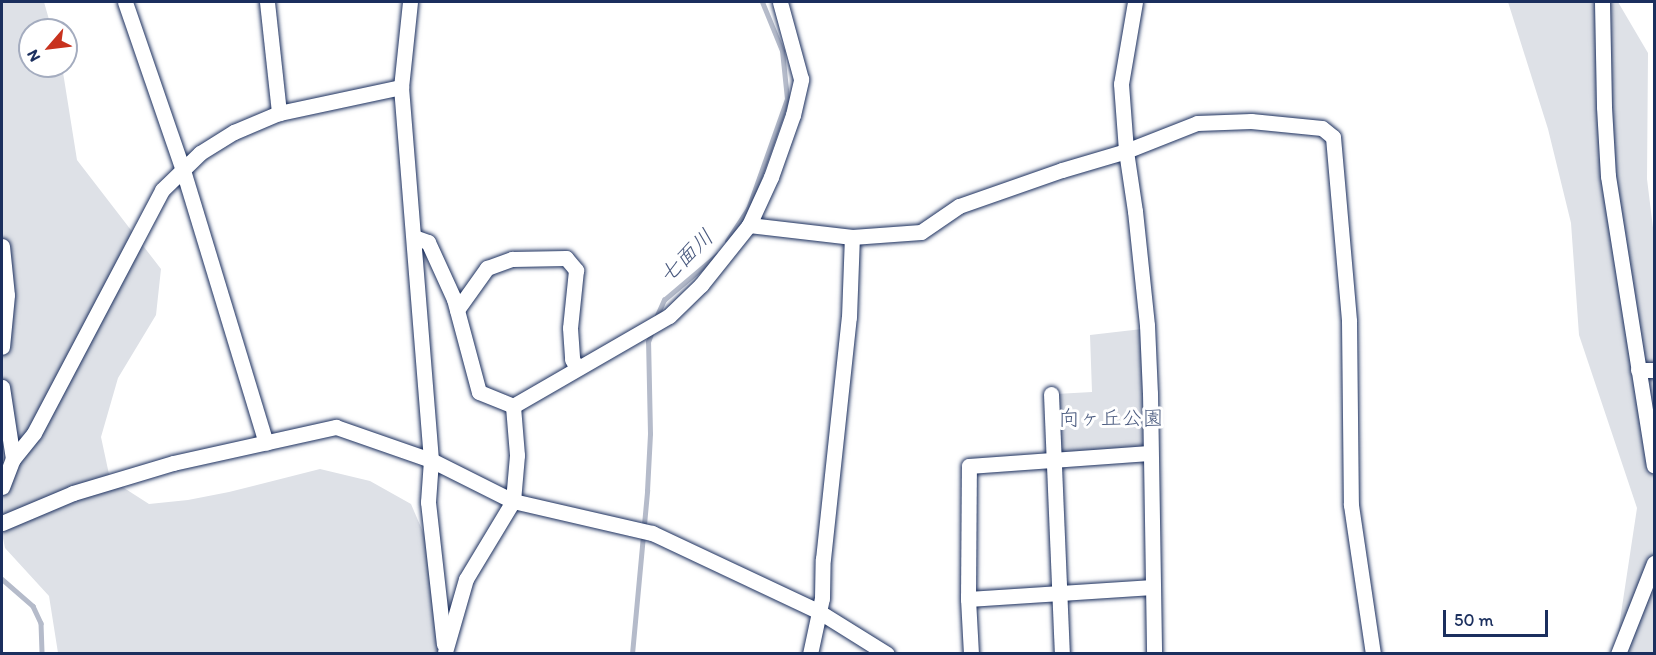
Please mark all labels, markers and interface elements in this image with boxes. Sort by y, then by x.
north arrow [18,18,78,78]
text: N [23,47,44,65]
water label: 七面川 [653,224,719,288]
park label: 向ヶ丘公園 [1059,405,1163,431]
scale bar [1446,598,1551,636]
text: 50 m [1454,609,1494,631]

